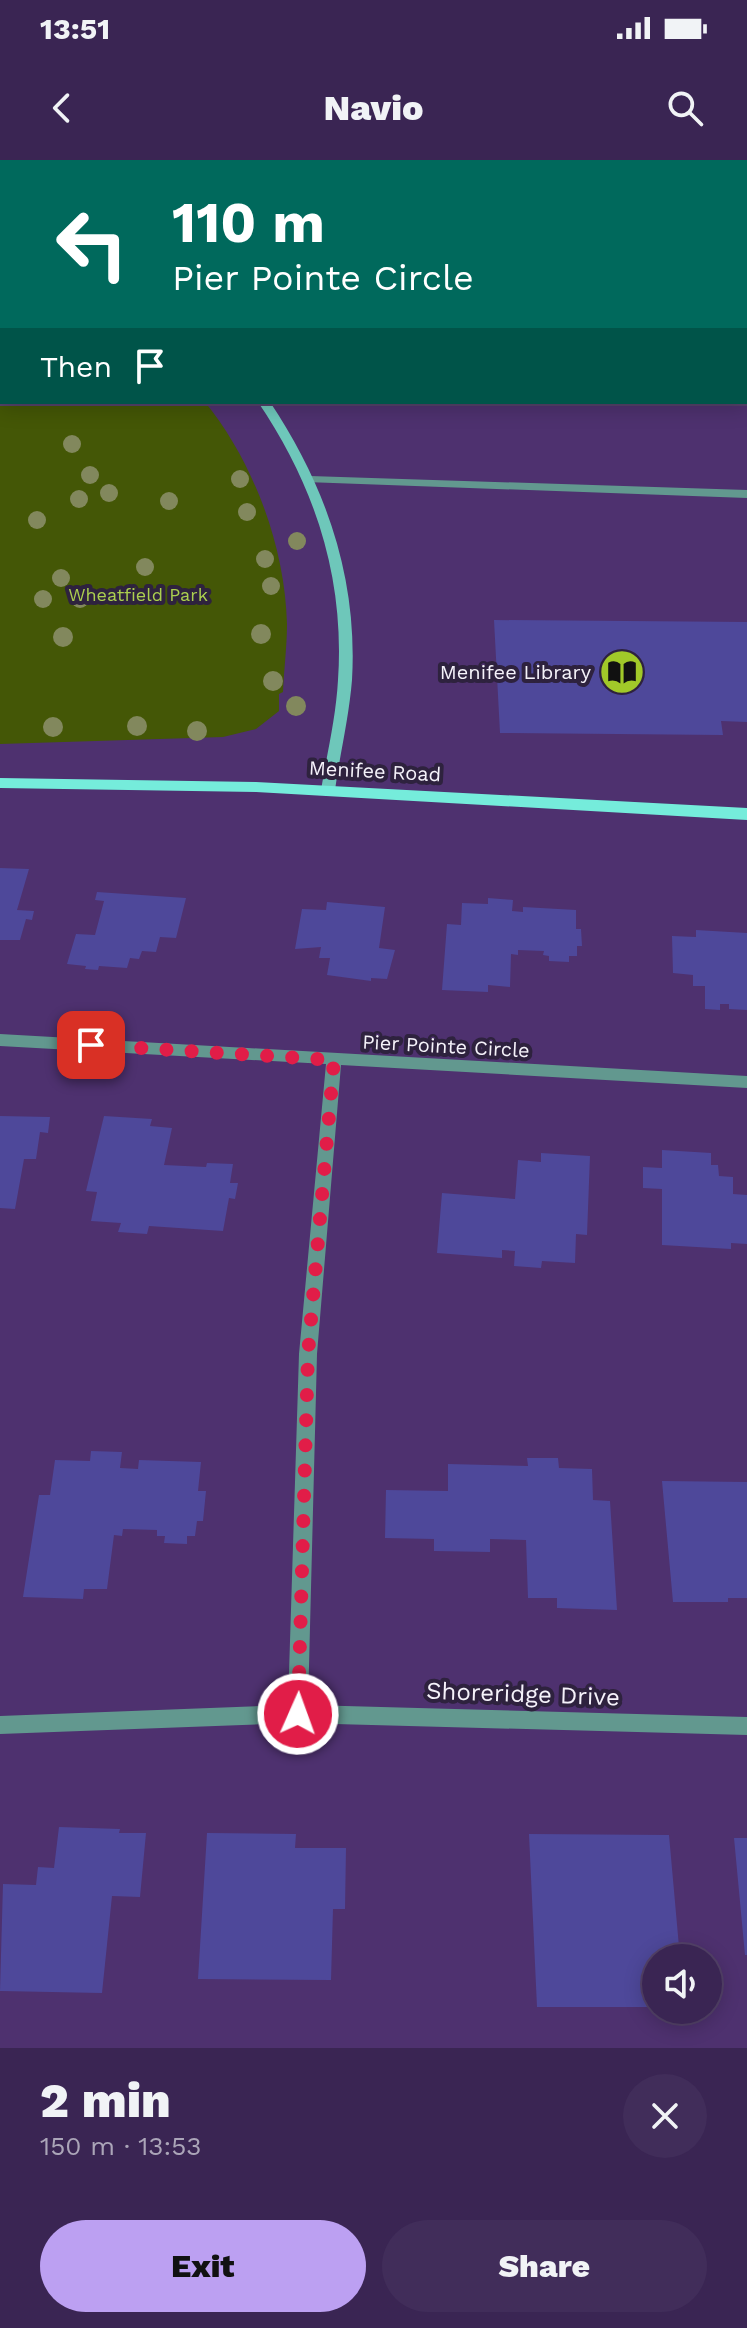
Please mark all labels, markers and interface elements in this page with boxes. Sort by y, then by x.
text: 13:51 [40,11,110,46]
icon: back [40,86,84,130]
icon: search [663,86,707,130]
text: Navio [324,87,423,129]
text: 110 m [172,190,325,256]
icon: left [40,192,144,296]
text: Pier Pointe Circle [172,257,474,299]
icon: arrive [128,344,172,388]
text: Then [40,349,112,384]
park label: Wheatfield Park [68,584,208,605]
library icon: Menifee Library [598,648,646,696]
place label: Menifee Library [440,660,592,684]
street label: Menifee Road [308,756,442,786]
pin [57,1011,125,1079]
icon: arrive [69,1023,113,1067]
street label: Pier Pointe Circle [362,1030,530,1062]
position arrow [256,1672,340,1756]
street label: Shoreridge Drive [426,1677,620,1711]
map controls [642,1944,722,2024]
button: sound [642,1944,722,2024]
text: 2 min [40,2072,171,2129]
button: close [623,2074,707,2158]
text: 150 m · 13:53 [40,2131,201,2161]
button: Exit [40,2220,366,2312]
button: Share [382,2220,707,2312]

